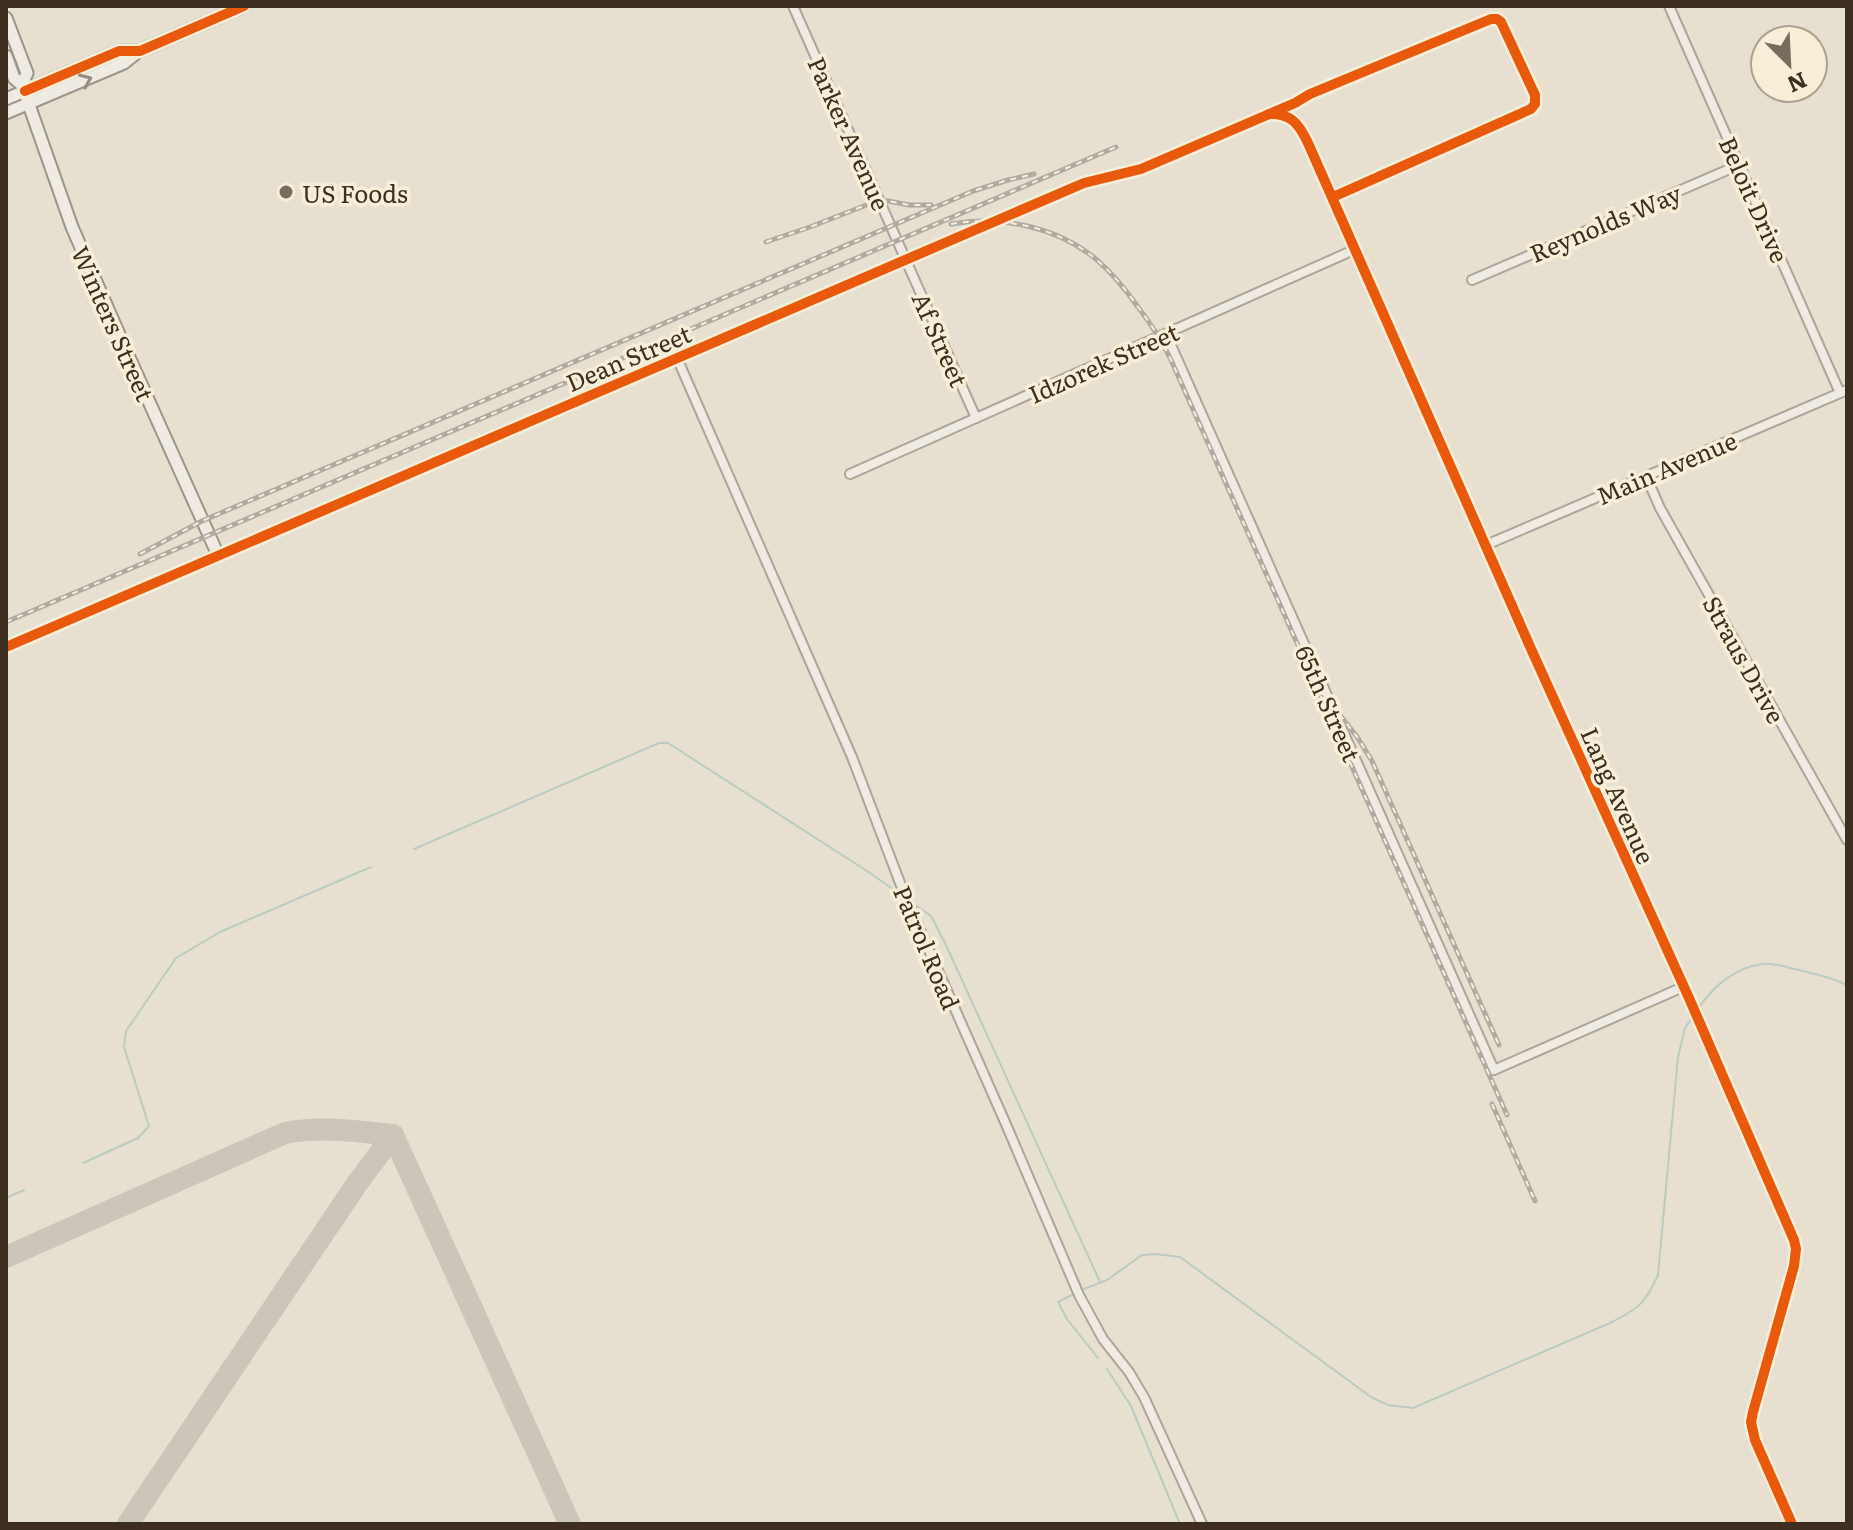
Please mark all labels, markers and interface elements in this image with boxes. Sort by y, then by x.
north arrow [1749,24,1829,104]
street label: Parker Avenue [800,51,900,215]
text: N [1783,65,1813,102]
one-way arrow [78,73,92,89]
street label: Beloit Drive [1712,130,1798,268]
street label: Reynolds Way [1524,174,1686,270]
place label: US Foods [302,175,408,210]
marker: US Foods [277,183,295,201]
street label: Winters Street [64,240,164,406]
street label: Af Street [905,286,978,392]
street label: Idzorek Street [1022,313,1184,411]
street label: Dean Street [560,315,696,399]
street label: Main Avenue [1590,422,1742,512]
street label: Straus Drive [1696,589,1794,729]
street label: 65th Street [1288,639,1370,767]
street label: Lang Avenue [1573,721,1665,869]
street label: Patrol Road [886,880,970,1015]

